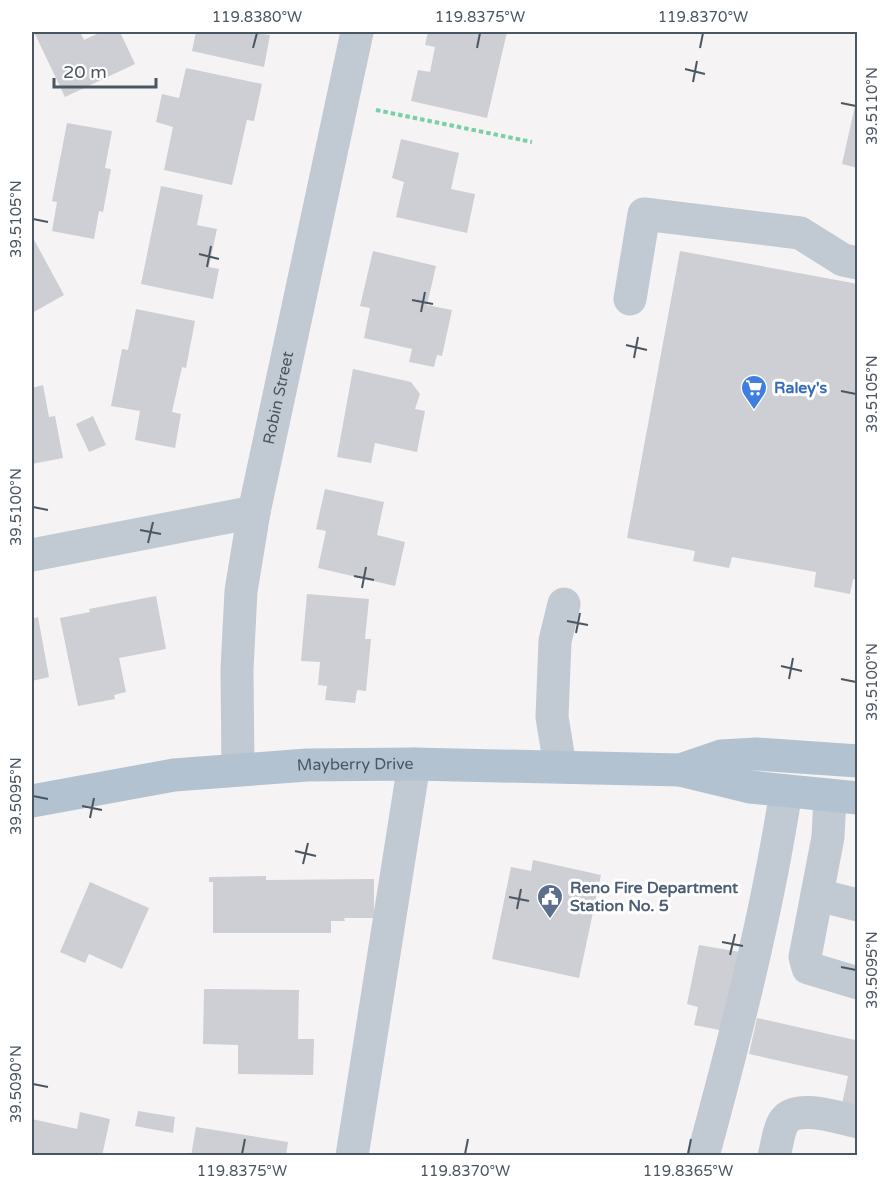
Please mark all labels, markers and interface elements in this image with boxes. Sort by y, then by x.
text: 119.8380°W [212,8,302,26]
text: 119.8375°W [435,8,525,26]
text: 119.8370°W [658,8,748,26]
scale bar [54,51,156,89]
text: 20 m [63,61,107,83]
text: 39.5110°N [863,67,881,145]
text: 39.5105°N [7,180,25,258]
street label: Robin Street [259,349,298,446]
text: 39.5105°N [863,355,881,433]
supermarket icon: Raley's [739,373,769,411]
place label: Raley's [774,378,827,398]
text: 39.5100°N [7,468,25,546]
text: 39.5100°N [863,643,881,721]
street label: Mayberry Drive [296,754,414,776]
text: 39.5095°N [7,757,25,835]
place label: Reno Fire Department Station No. 5 [570,878,739,916]
public building icon: Reno Fire Department Station No. 5 [535,882,565,920]
text: 39.5095°N [863,931,881,1009]
text: 39.5090°N [7,1045,25,1123]
text: 119.8375°W [197,1162,287,1180]
text: 119.8370°W [420,1162,510,1180]
text: 119.8365°W [643,1162,733,1180]

